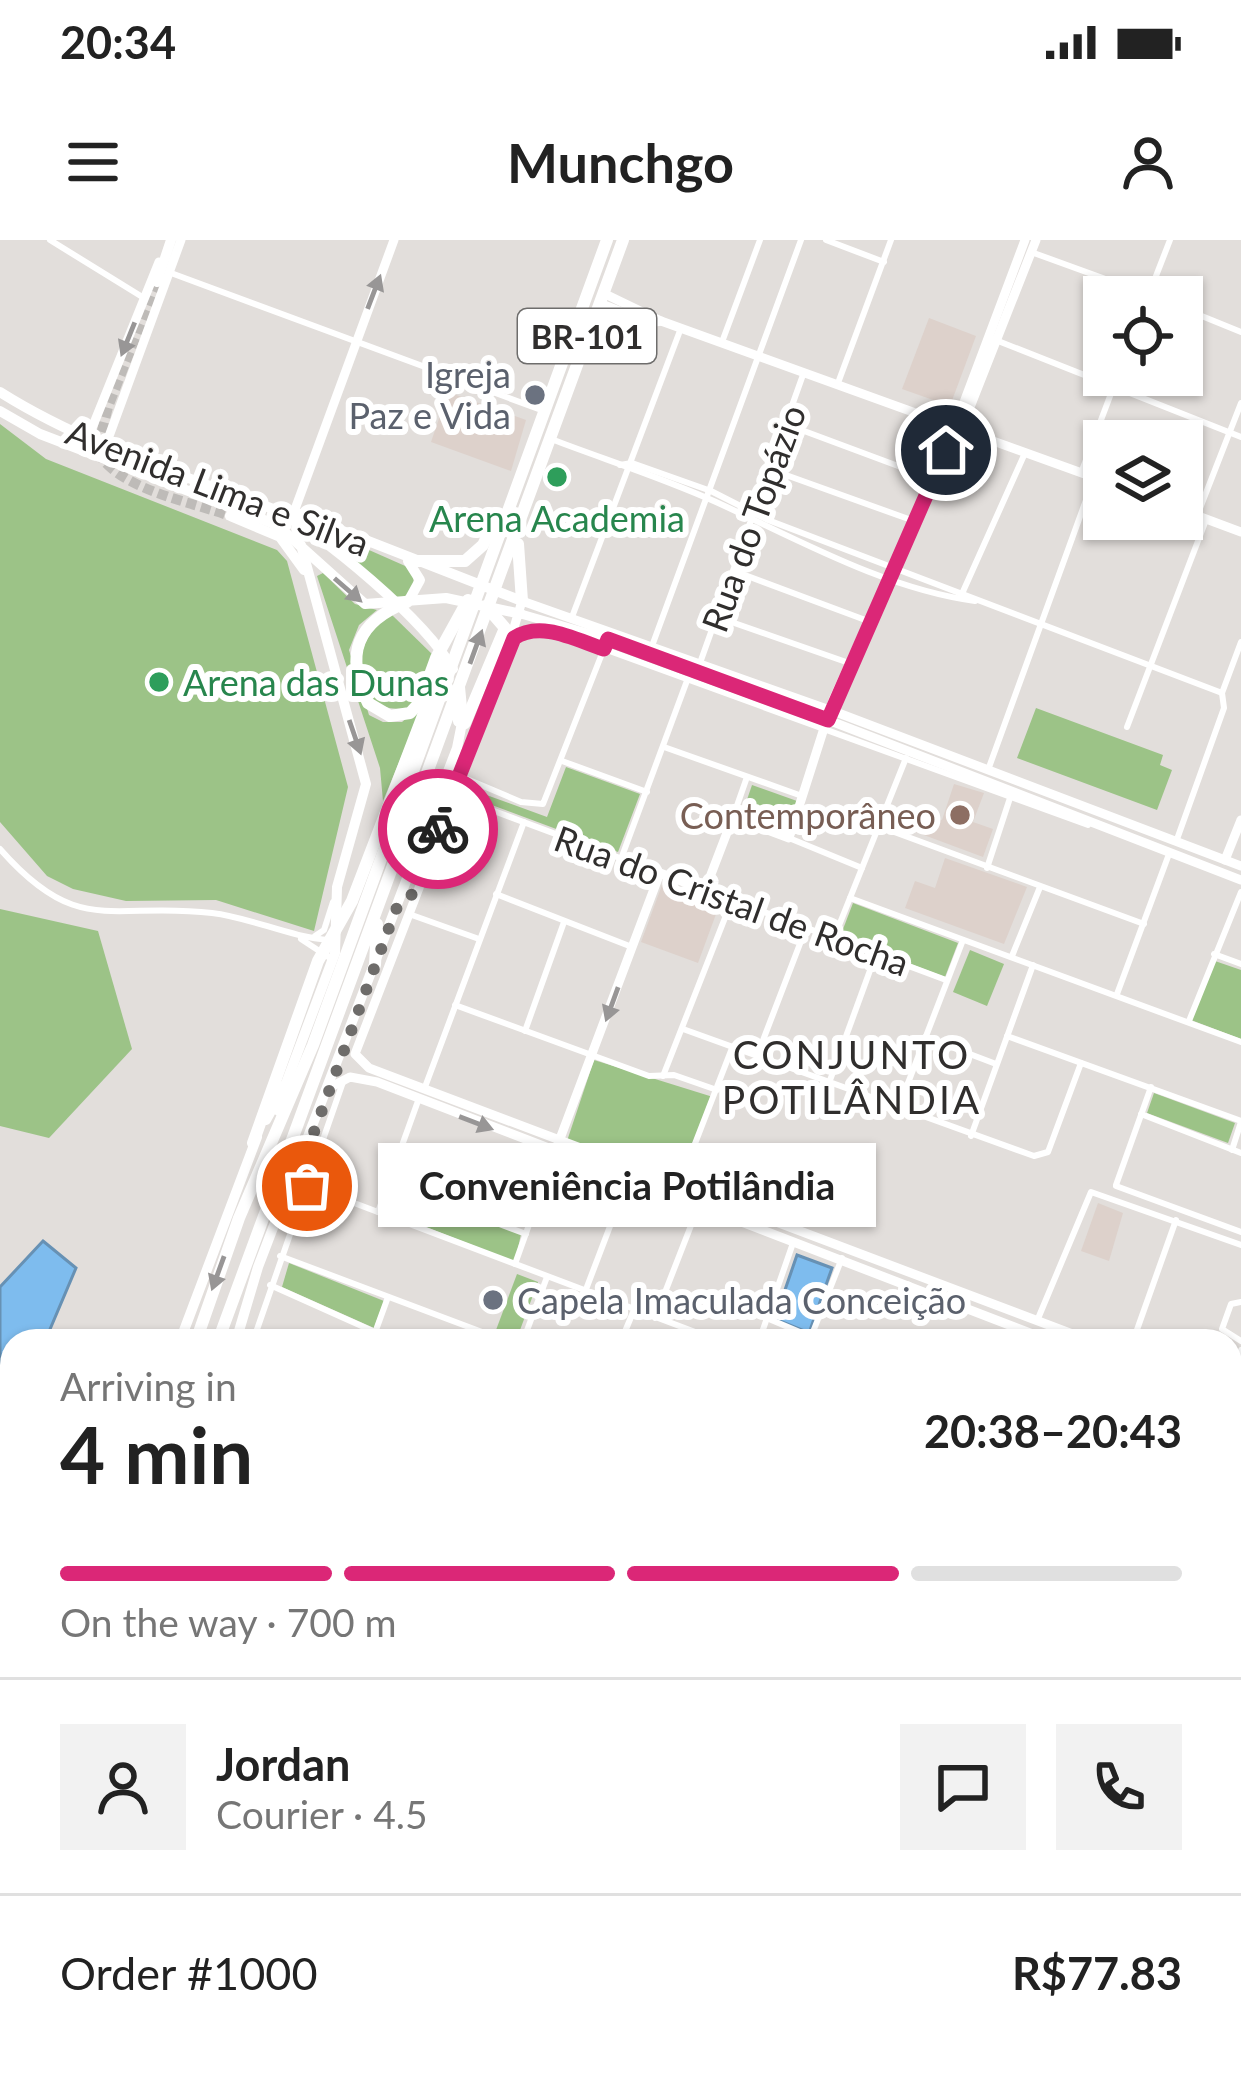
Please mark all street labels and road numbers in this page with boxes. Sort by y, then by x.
road number: BR-101 [518,309,656,363]
street label: Rua do Topázio [692,398,814,638]
street label: Avenida Lima e Silva [60,409,376,565]
street label: Rua do Cristal de Rocha [549,815,915,985]

